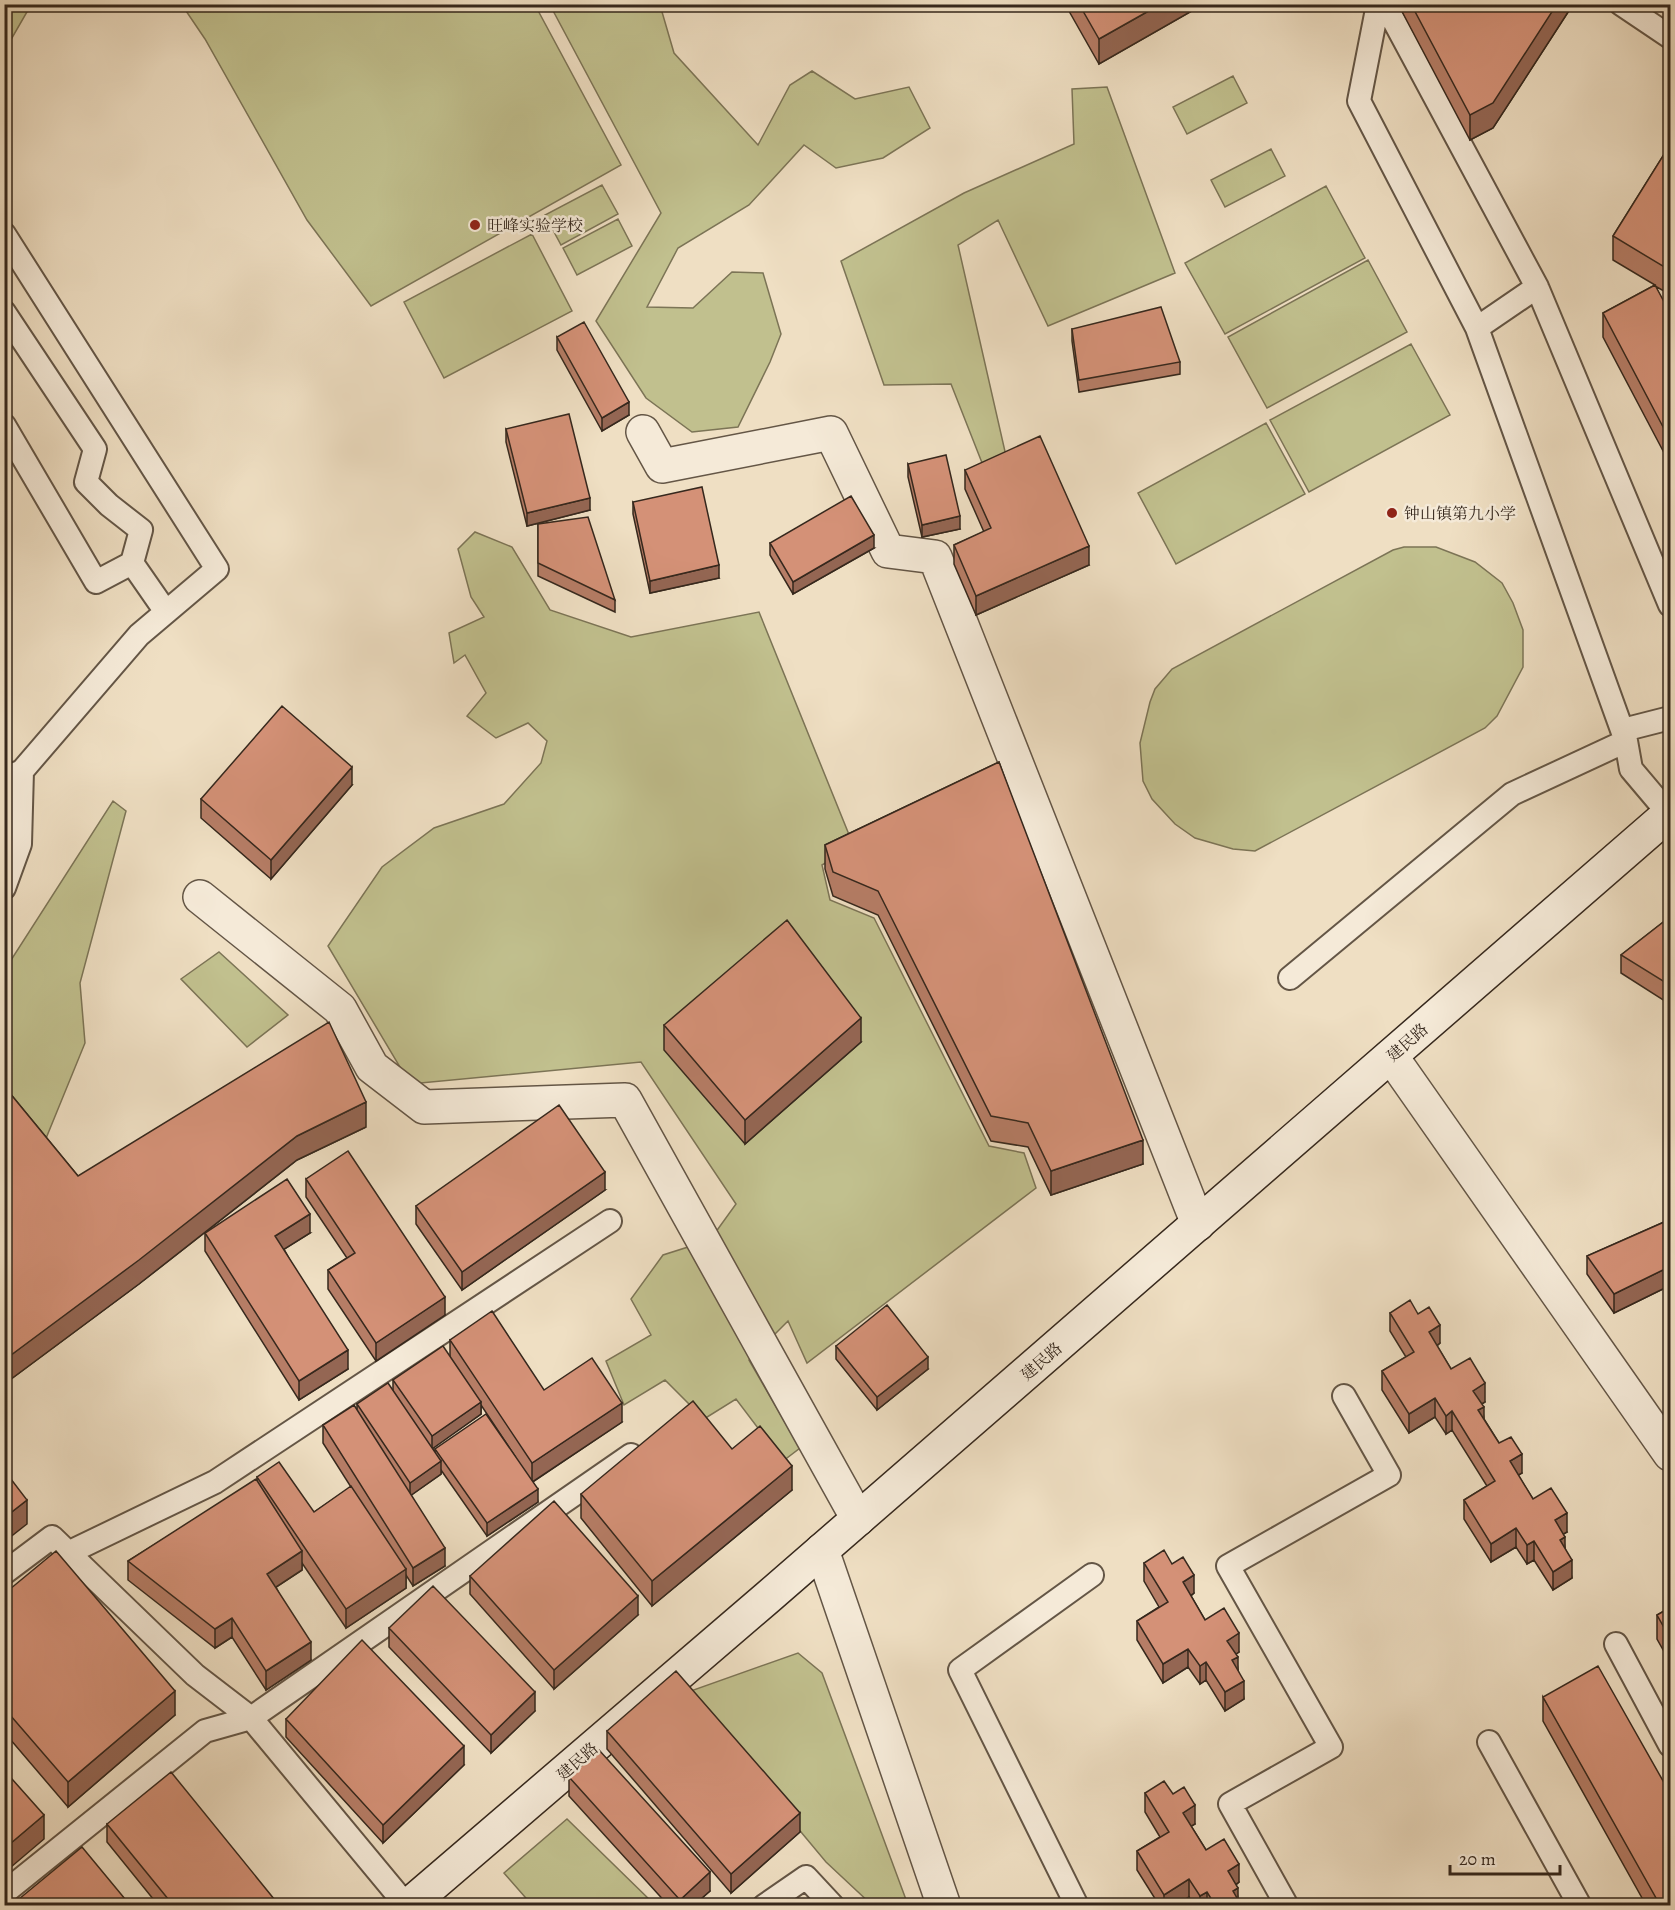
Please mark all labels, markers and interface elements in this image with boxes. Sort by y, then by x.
place label: 旺峰实验学校 [487,215,583,237]
marker: 旺峰实验学校 [468,218,482,232]
place label: 钟山镇第九小学 [1404,503,1516,525]
marker: 钟山镇第九小学 [1385,506,1399,520]
street label: 建民路 [1382,1019,1433,1067]
street label: 建民路 [1016,1338,1067,1386]
street label: 建民路 [552,1738,603,1786]
scale bar [1450,1838,1560,1876]
text: 20 m [1459,1847,1496,1871]

